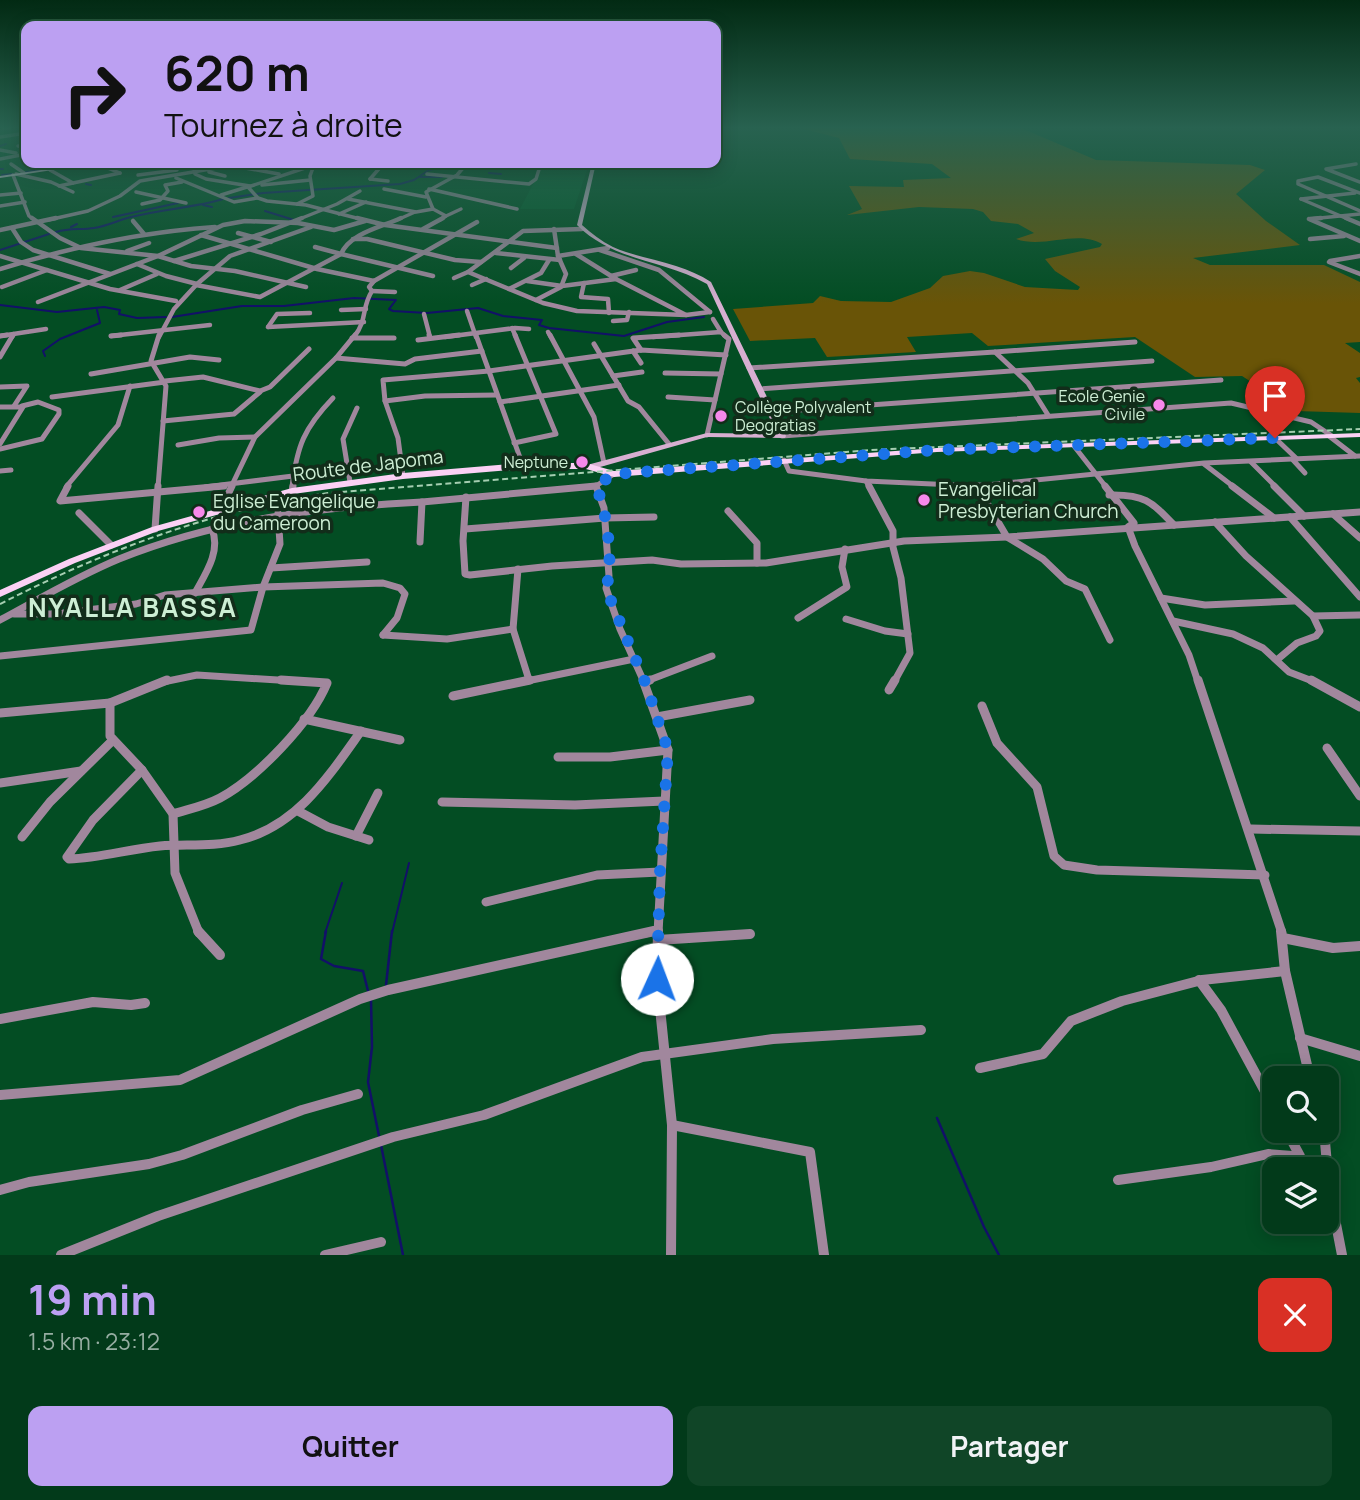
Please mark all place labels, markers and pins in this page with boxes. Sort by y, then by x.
pin [1245,366,1305,438]
place label: Ecole Genie Civile [1059,385,1145,425]
place label: Collège Polyvalent Deogratias [735,396,871,436]
marker: Ecole Genie Civile [1151,397,1167,413]
marker: Collège Polyvalent Deogratias [713,408,729,424]
place label: Neptune [504,451,568,473]
marker: Neptune [574,454,590,470]
place label: Evangelical Presbyterian Church [938,476,1119,524]
place label: Eglise Evangelique du Cameroon [213,488,375,536]
marker: Evangelical Presbyterian Church [916,492,932,508]
marker: Eglise Evangelique du Cameroon [191,504,207,520]

